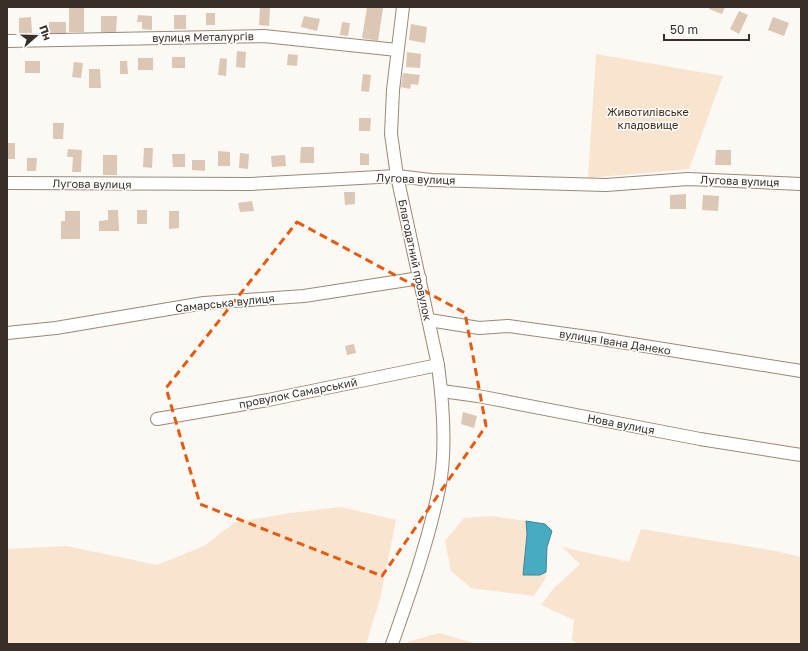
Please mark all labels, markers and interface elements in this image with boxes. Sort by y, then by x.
north arrow [16,16,56,56]
scale bar [664,16,749,42]
text: 50 m [670,22,698,37]
text: Пн [37,23,55,42]
street label: вулиця Металургів [152,29,254,44]
park label: Животилівське кладовище [607,105,689,131]
street label: Лугова вулиця [376,171,456,186]
street label: Лугова вулиця [700,173,780,188]
street label: Лугова вулиця [52,176,132,191]
street label: Благодатний провулок [396,198,435,322]
street label: Самарська вулиця [175,291,275,314]
street label: вулиця Івана Данеко [558,326,672,357]
street label: провулок Самарський [238,375,358,410]
street label: Нова вулиця [586,411,656,436]

